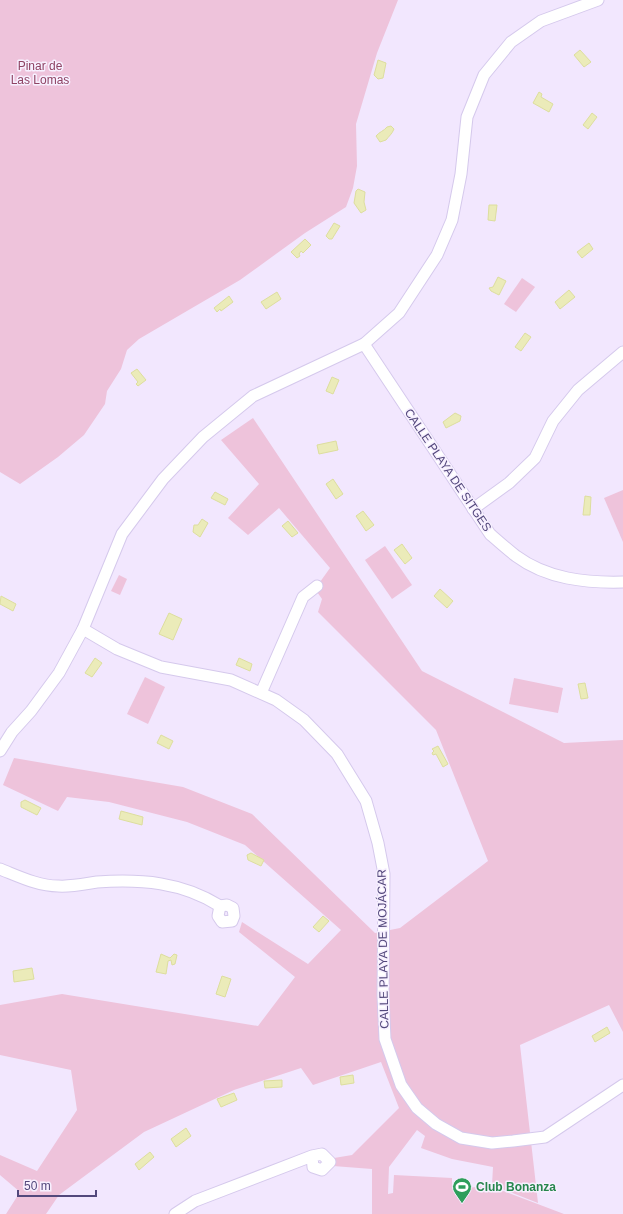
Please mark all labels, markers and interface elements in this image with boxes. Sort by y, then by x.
park label: Pinar de Las Lomas [11,59,69,87]
street label: CALLE PLAYA DE SITGES [402,406,494,534]
street label: CALLE PLAYA DE MOJÁCAR [374,869,391,1029]
scale bar [18,1172,96,1198]
sports icon: Club Bonanza [451,1176,473,1204]
text: 50 m [24,1179,51,1193]
place label: Club Bonanza [476,1180,556,1194]

